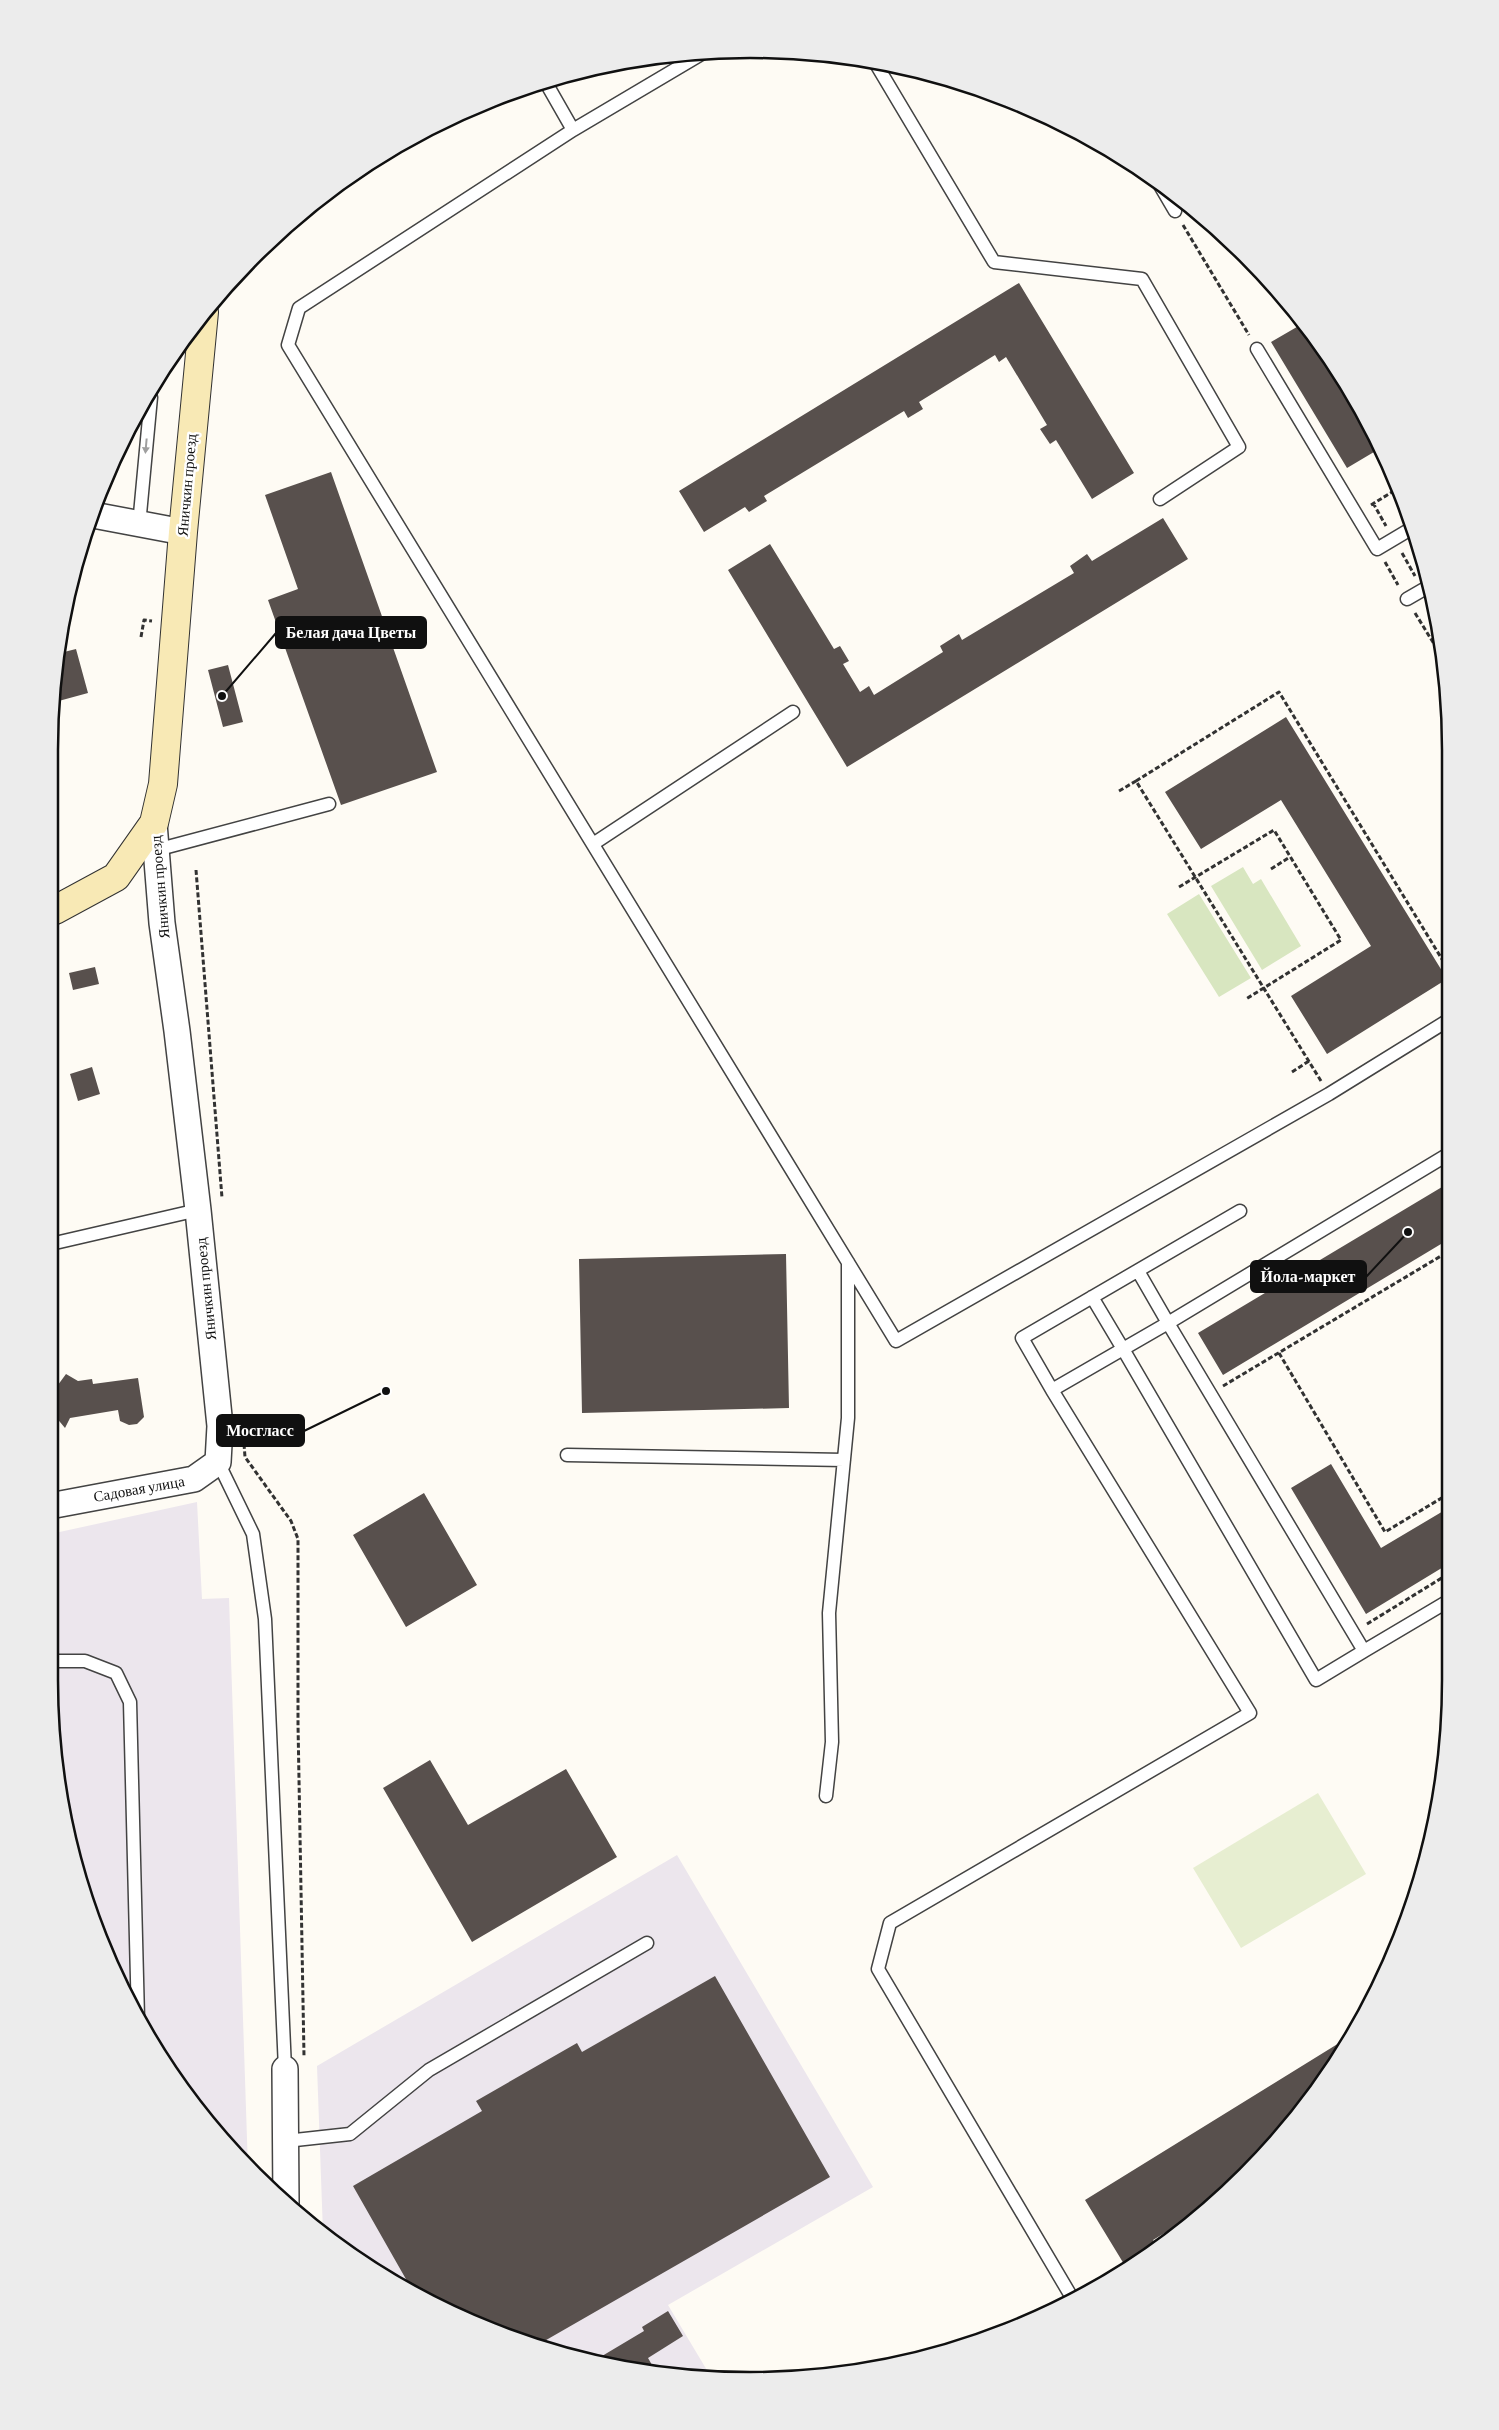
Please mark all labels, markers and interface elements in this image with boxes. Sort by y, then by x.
street label: Яничкин проезд [175,433,199,537]
one-way arrow [142,438,150,454]
callout: Белая дача Цветы [276,617,426,648]
text: Белая дача Цветы [286,624,417,642]
street label: Яничкин проезд [148,835,172,939]
street label: Яничкин проезд [193,1237,219,1341]
callout: Йола-маркет [1251,1261,1366,1292]
text: Йола-маркет [1261,1267,1356,1286]
callout: Мосгласс [217,1415,304,1446]
text: Мосгласс [226,1422,294,1439]
street label: Садовая улица [92,1473,186,1505]

